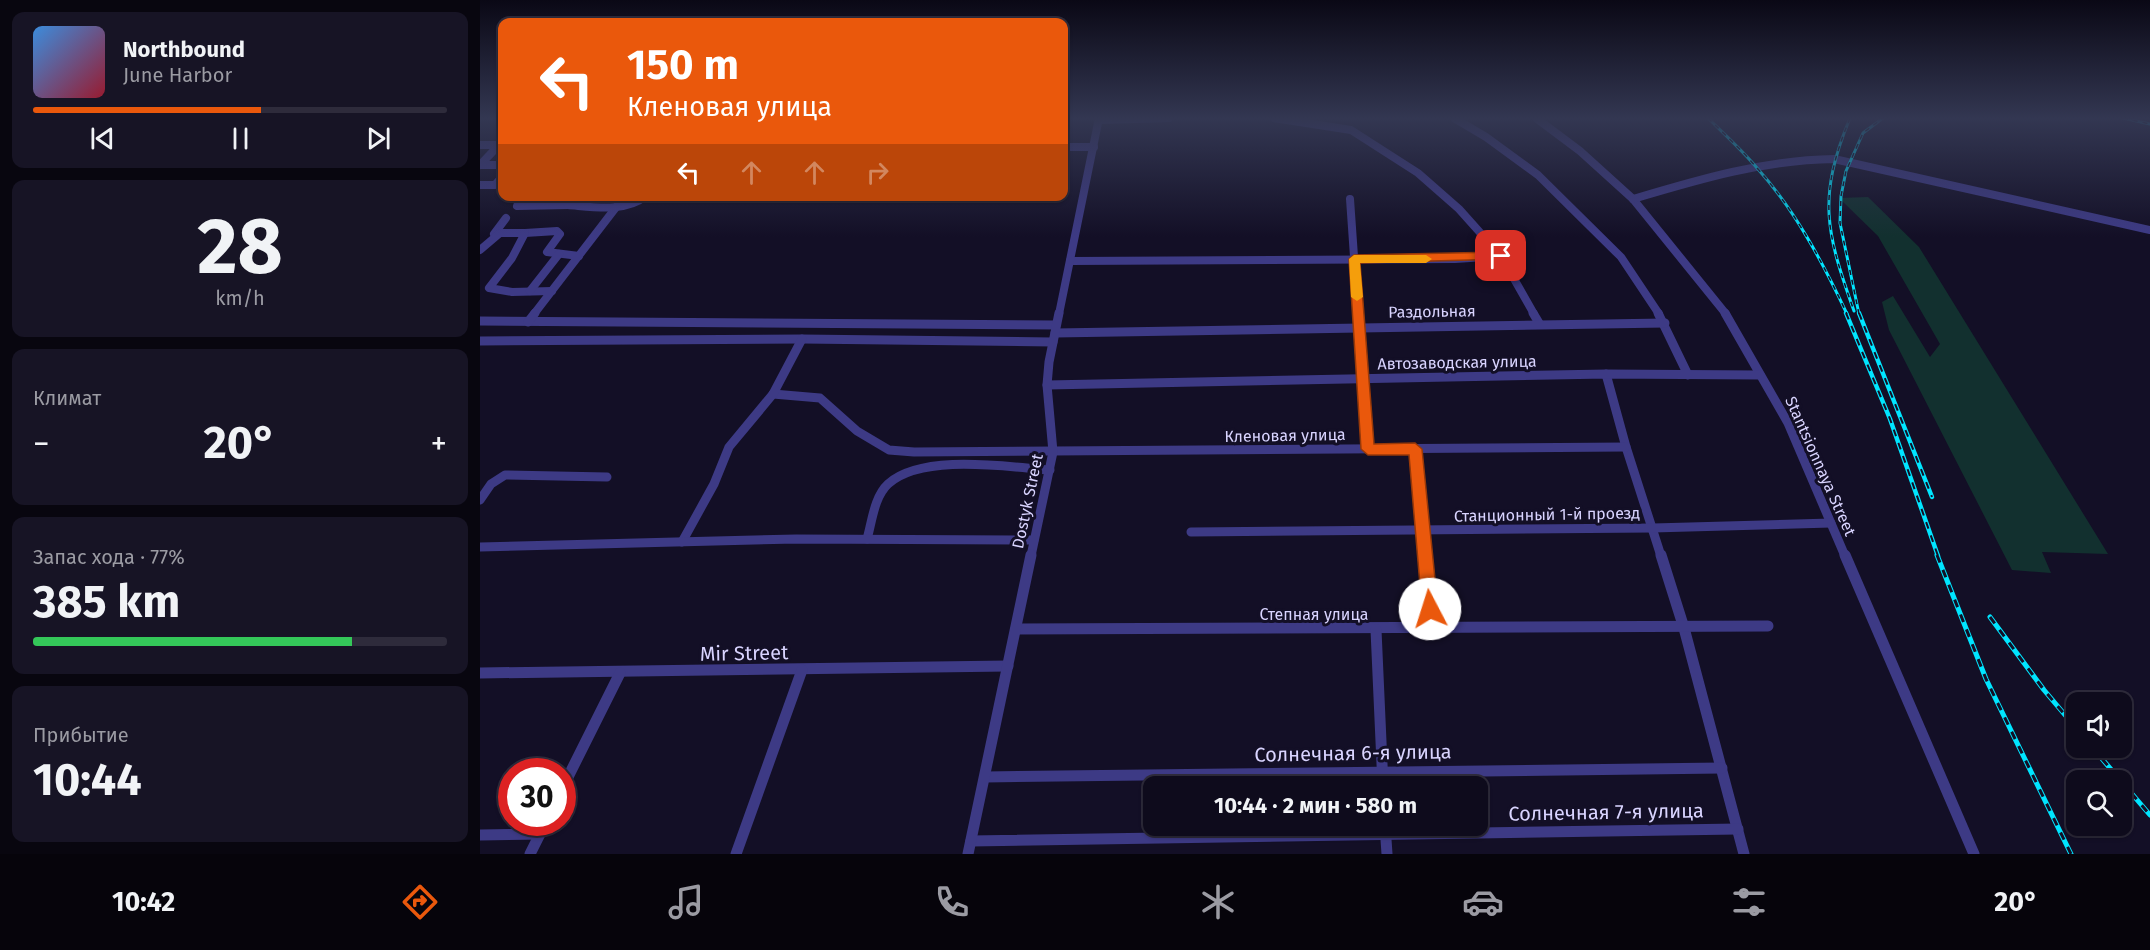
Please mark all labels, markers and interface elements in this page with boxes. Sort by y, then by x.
text: Northbound [123,36,245,63]
text: 150 m [627,40,739,90]
icon: left [528,42,606,120]
text: June Harbor [123,63,232,87]
text: Кленовая улица [627,91,832,123]
icon: previous [86,122,119,155]
icon: pause [224,122,257,155]
icon: next [362,122,395,155]
icon: left [672,156,705,189]
icon: ahead [735,156,768,189]
icon: ahead [798,156,831,189]
icon: right [861,156,894,189]
text: 28 [197,200,283,294]
pin [1475,230,1526,281]
icon: arrive [1484,239,1517,272]
text: km/h [215,286,265,310]
street label: Раздольная [1388,301,1476,322]
street label: Автозаводская улица [1377,352,1537,373]
text: Климат [33,386,101,410]
street label: Stantsionnaya Street [1781,393,1860,539]
text: 20° [203,416,277,470]
text: − [33,424,50,464]
text: + [431,424,447,464]
street label: Кленовая улица [1224,425,1346,446]
street label: Dostyk Street [1008,452,1047,550]
street label: Станционный 1-й проезд [1454,503,1640,526]
text: Запас хода · 77% [33,545,185,569]
text: 385 km [33,575,180,629]
position arrow [1398,577,1462,641]
street label: Степная улица [1260,605,1368,624]
street label: Mir Street [700,640,789,666]
map controls [2066,692,2132,836]
button: sound [2066,692,2132,758]
text: Прибытие [33,723,129,747]
street label: Солнечная 6-я улица [1254,739,1452,767]
text: 10:44 [33,753,142,807]
speed limit sign: 30 [498,758,576,836]
button: search [2066,770,2132,836]
text: 10:44 · 2 мин · 580 m [1214,792,1417,819]
street label: Солнечная 7-я улица [1508,798,1704,826]
icon: directions [399,881,441,923]
icon: music [665,881,707,923]
icon: phone [931,881,973,923]
icon: climate [1197,881,1239,923]
icon: car [1462,881,1504,923]
icon: filters [1728,881,1770,923]
text: 10:42 [112,886,175,918]
text: 20° [1994,886,2038,918]

